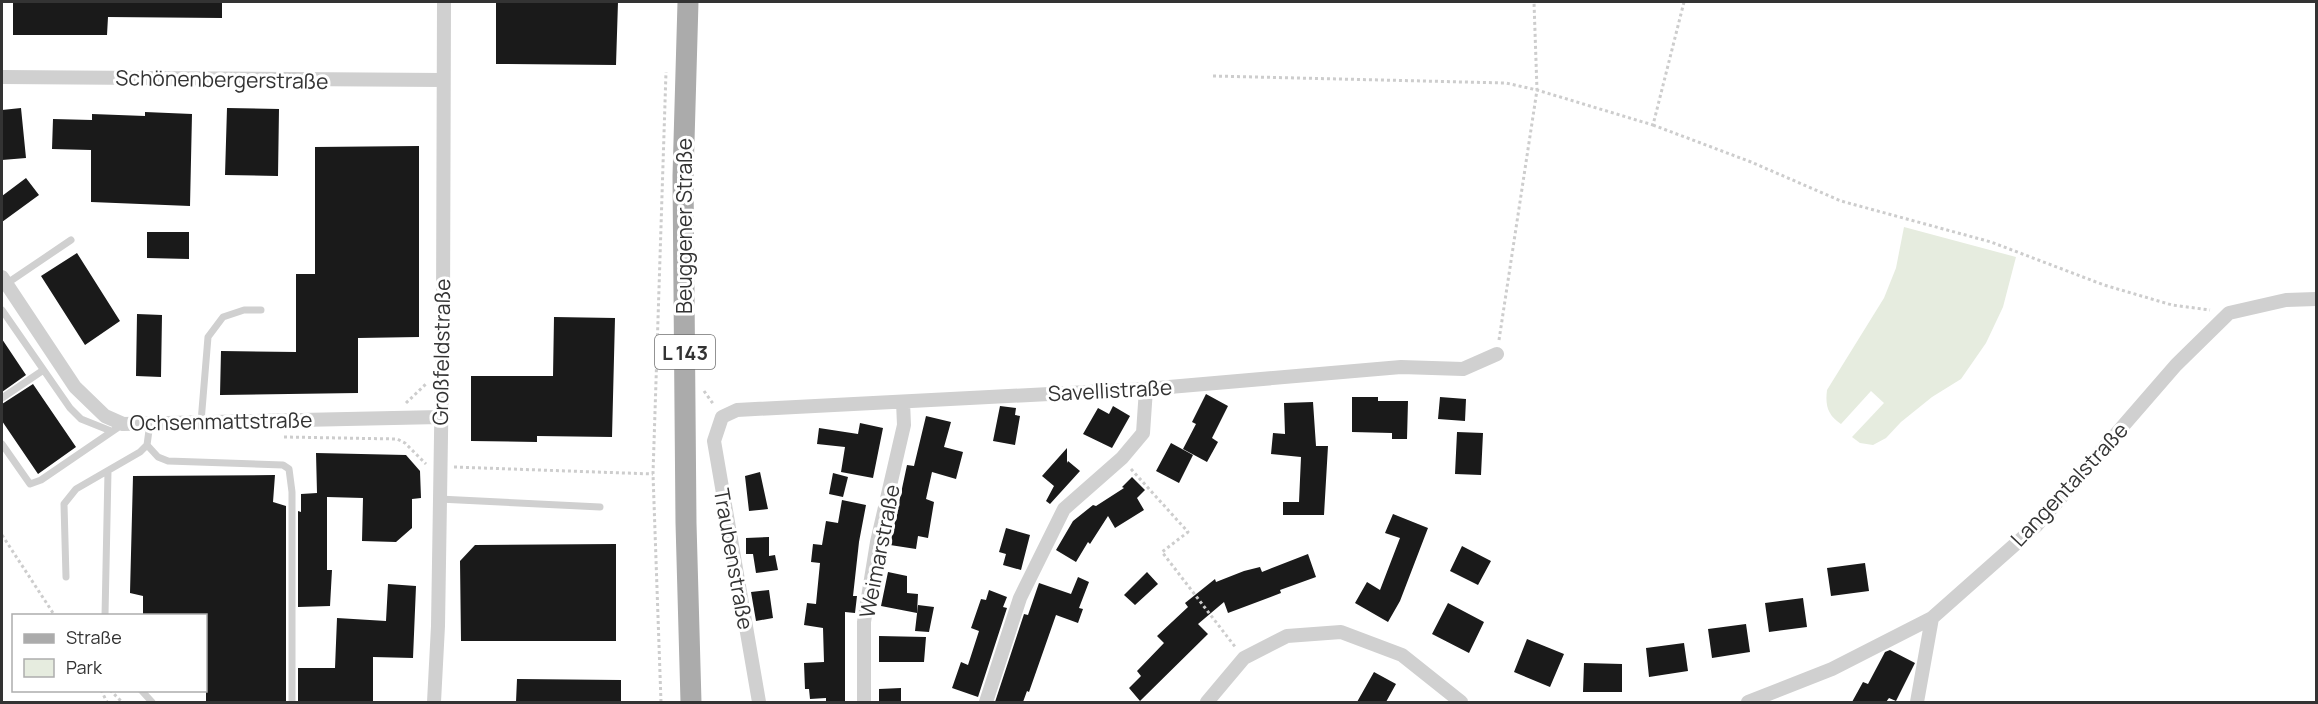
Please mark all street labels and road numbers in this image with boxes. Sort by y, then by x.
street label: Schönenbergerstraße [115,63,329,95]
street label: Beuggener Straße [670,138,698,314]
street label: Großfeldstraße [426,278,456,426]
road number: L 143 [655,335,715,369]
street label: Savellistraße [1047,373,1173,407]
street label: Ochsenmattstraße [129,405,313,437]
street label: Langentalstraße [2004,416,2134,552]
street label: Weimarstraße [852,482,906,620]
street label: Traubenstraße [708,486,760,632]

